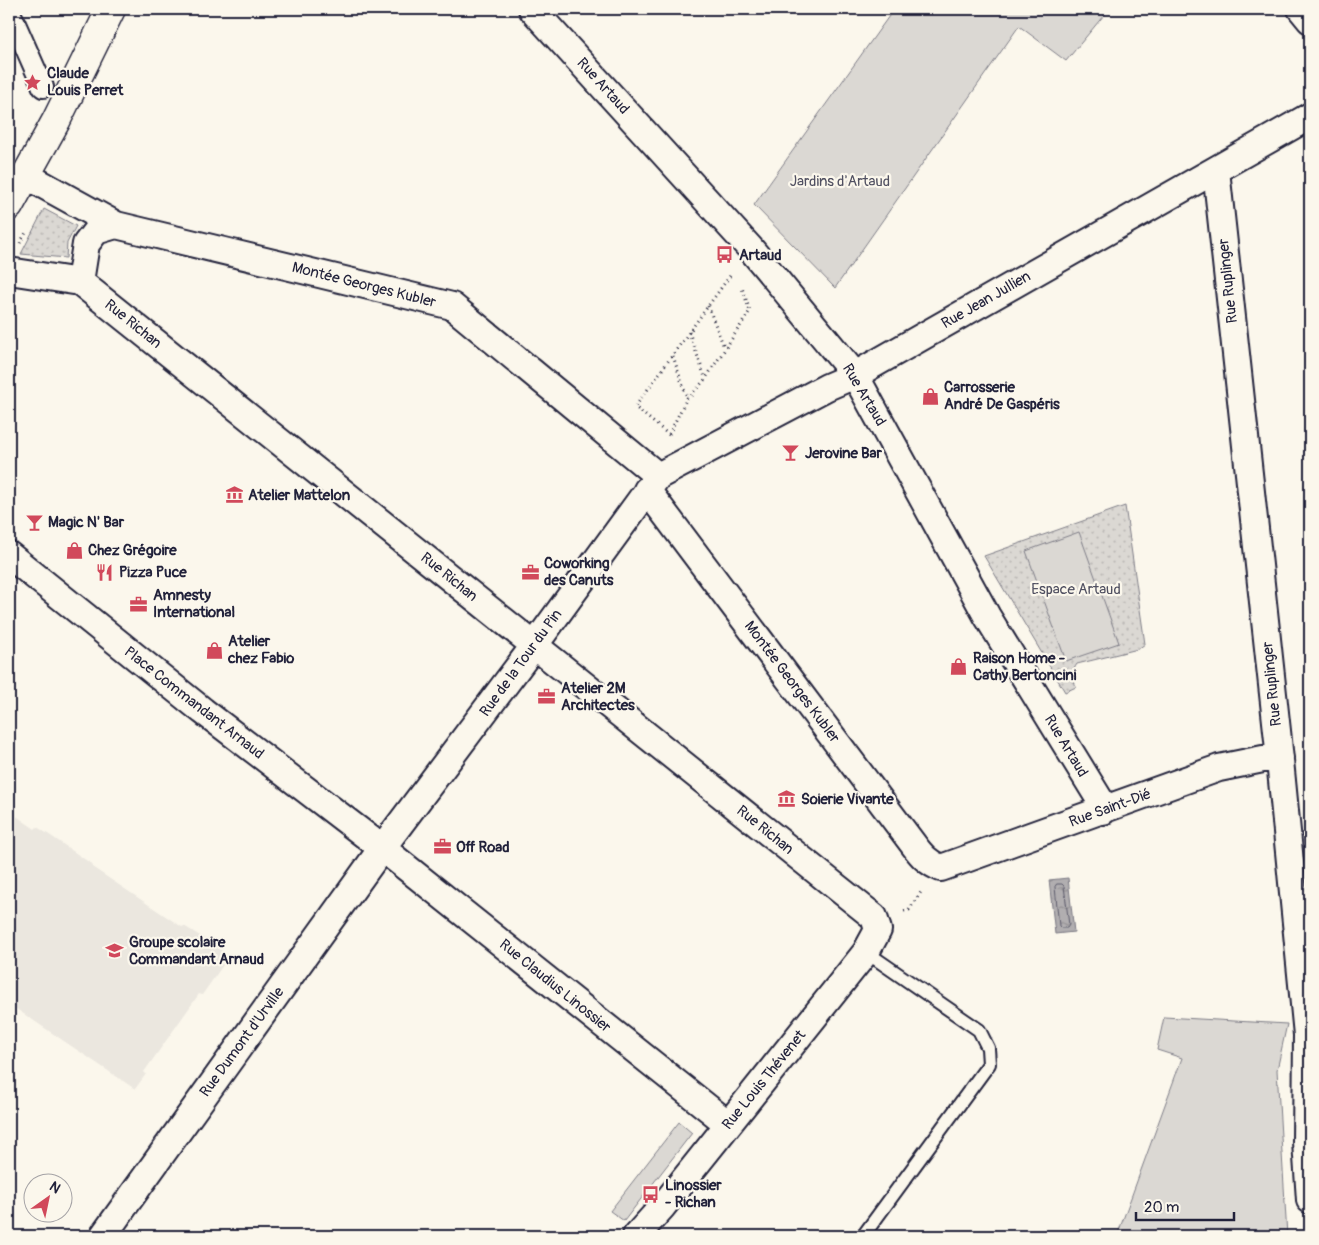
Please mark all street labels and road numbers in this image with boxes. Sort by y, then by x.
street label: Rue Artaud [573,54,633,118]
street label: Rue Ruplinger [1214,237,1242,324]
street label: Montée Georges Kubler [290,258,439,312]
street label: Rue Jean Jullien [938,267,1034,333]
street label: Rue Richan [101,295,165,353]
street label: Rue Artaud [838,360,890,430]
street label: Rue Richan [417,548,481,606]
street label: Rue de la Tour du Pin [476,606,566,720]
street label: Montée Georges Kubler [740,617,844,747]
street label: Rue Ruplinger [1258,640,1286,727]
street label: Place Commandant Arnaud [120,642,268,764]
street label: Rue Artaud [1040,711,1092,781]
street label: Rue Saint-Dié [1066,784,1154,832]
street label: Rue Richan [733,801,797,859]
street label: Rue Claudius Linossier [495,935,615,1037]
street label: Rue Dumont d'Urville [196,983,289,1101]
street label: Rue Louis Thévenet [718,1026,811,1134]

